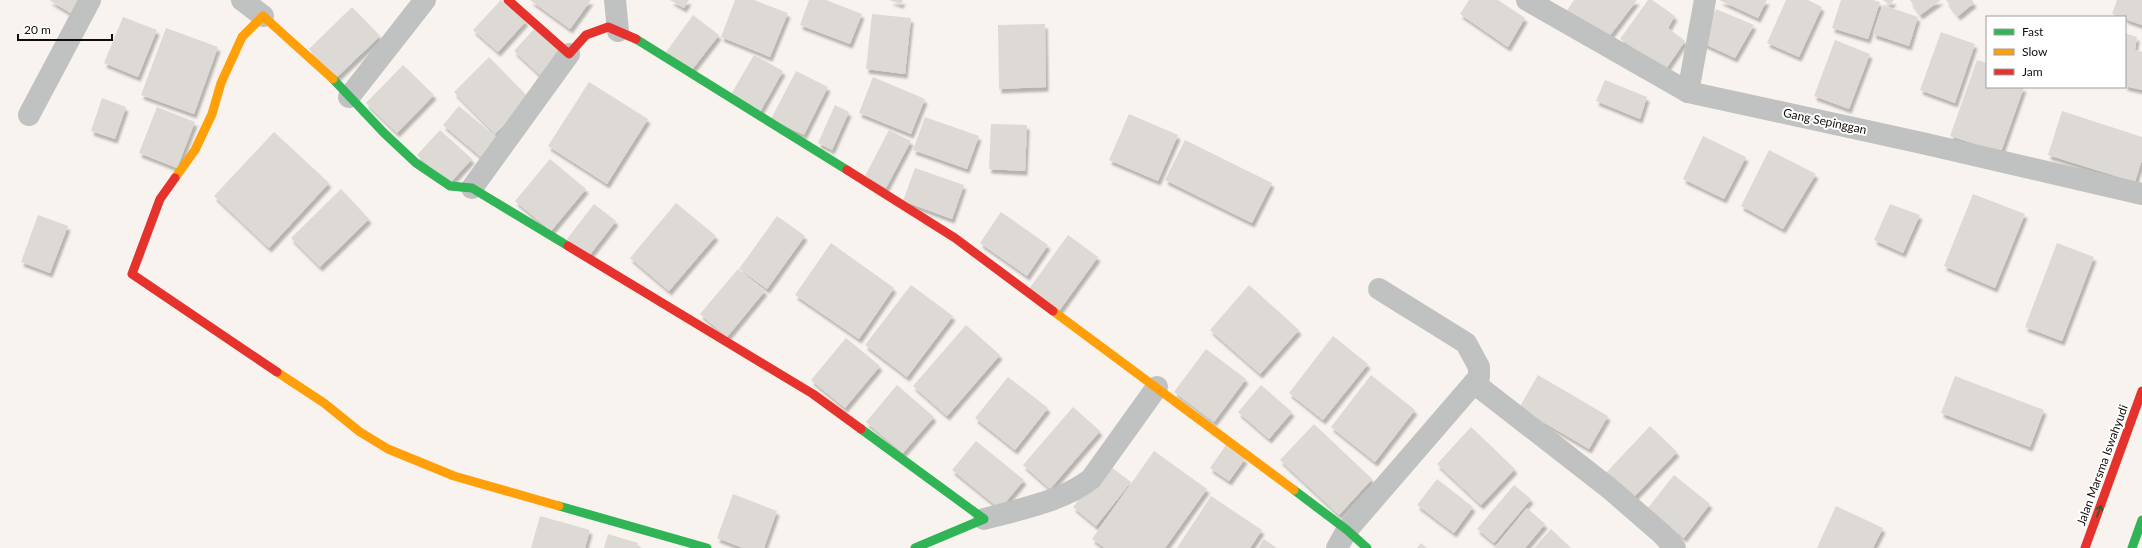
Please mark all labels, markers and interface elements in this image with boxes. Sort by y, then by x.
scale bar [18,16,112,42]
legend [1986,16,2126,88]
text: 20 m [24,22,51,37]
text: Fast [2022,24,2044,39]
text: Slow [2022,44,2048,59]
text: Jam [2022,64,2043,79]
street label: Gang Sepinggan [1782,105,1868,137]
street label: Jalan Marsma Iswahyudi [2073,402,2131,527]
one-way arrow [2095,506,2103,518]

